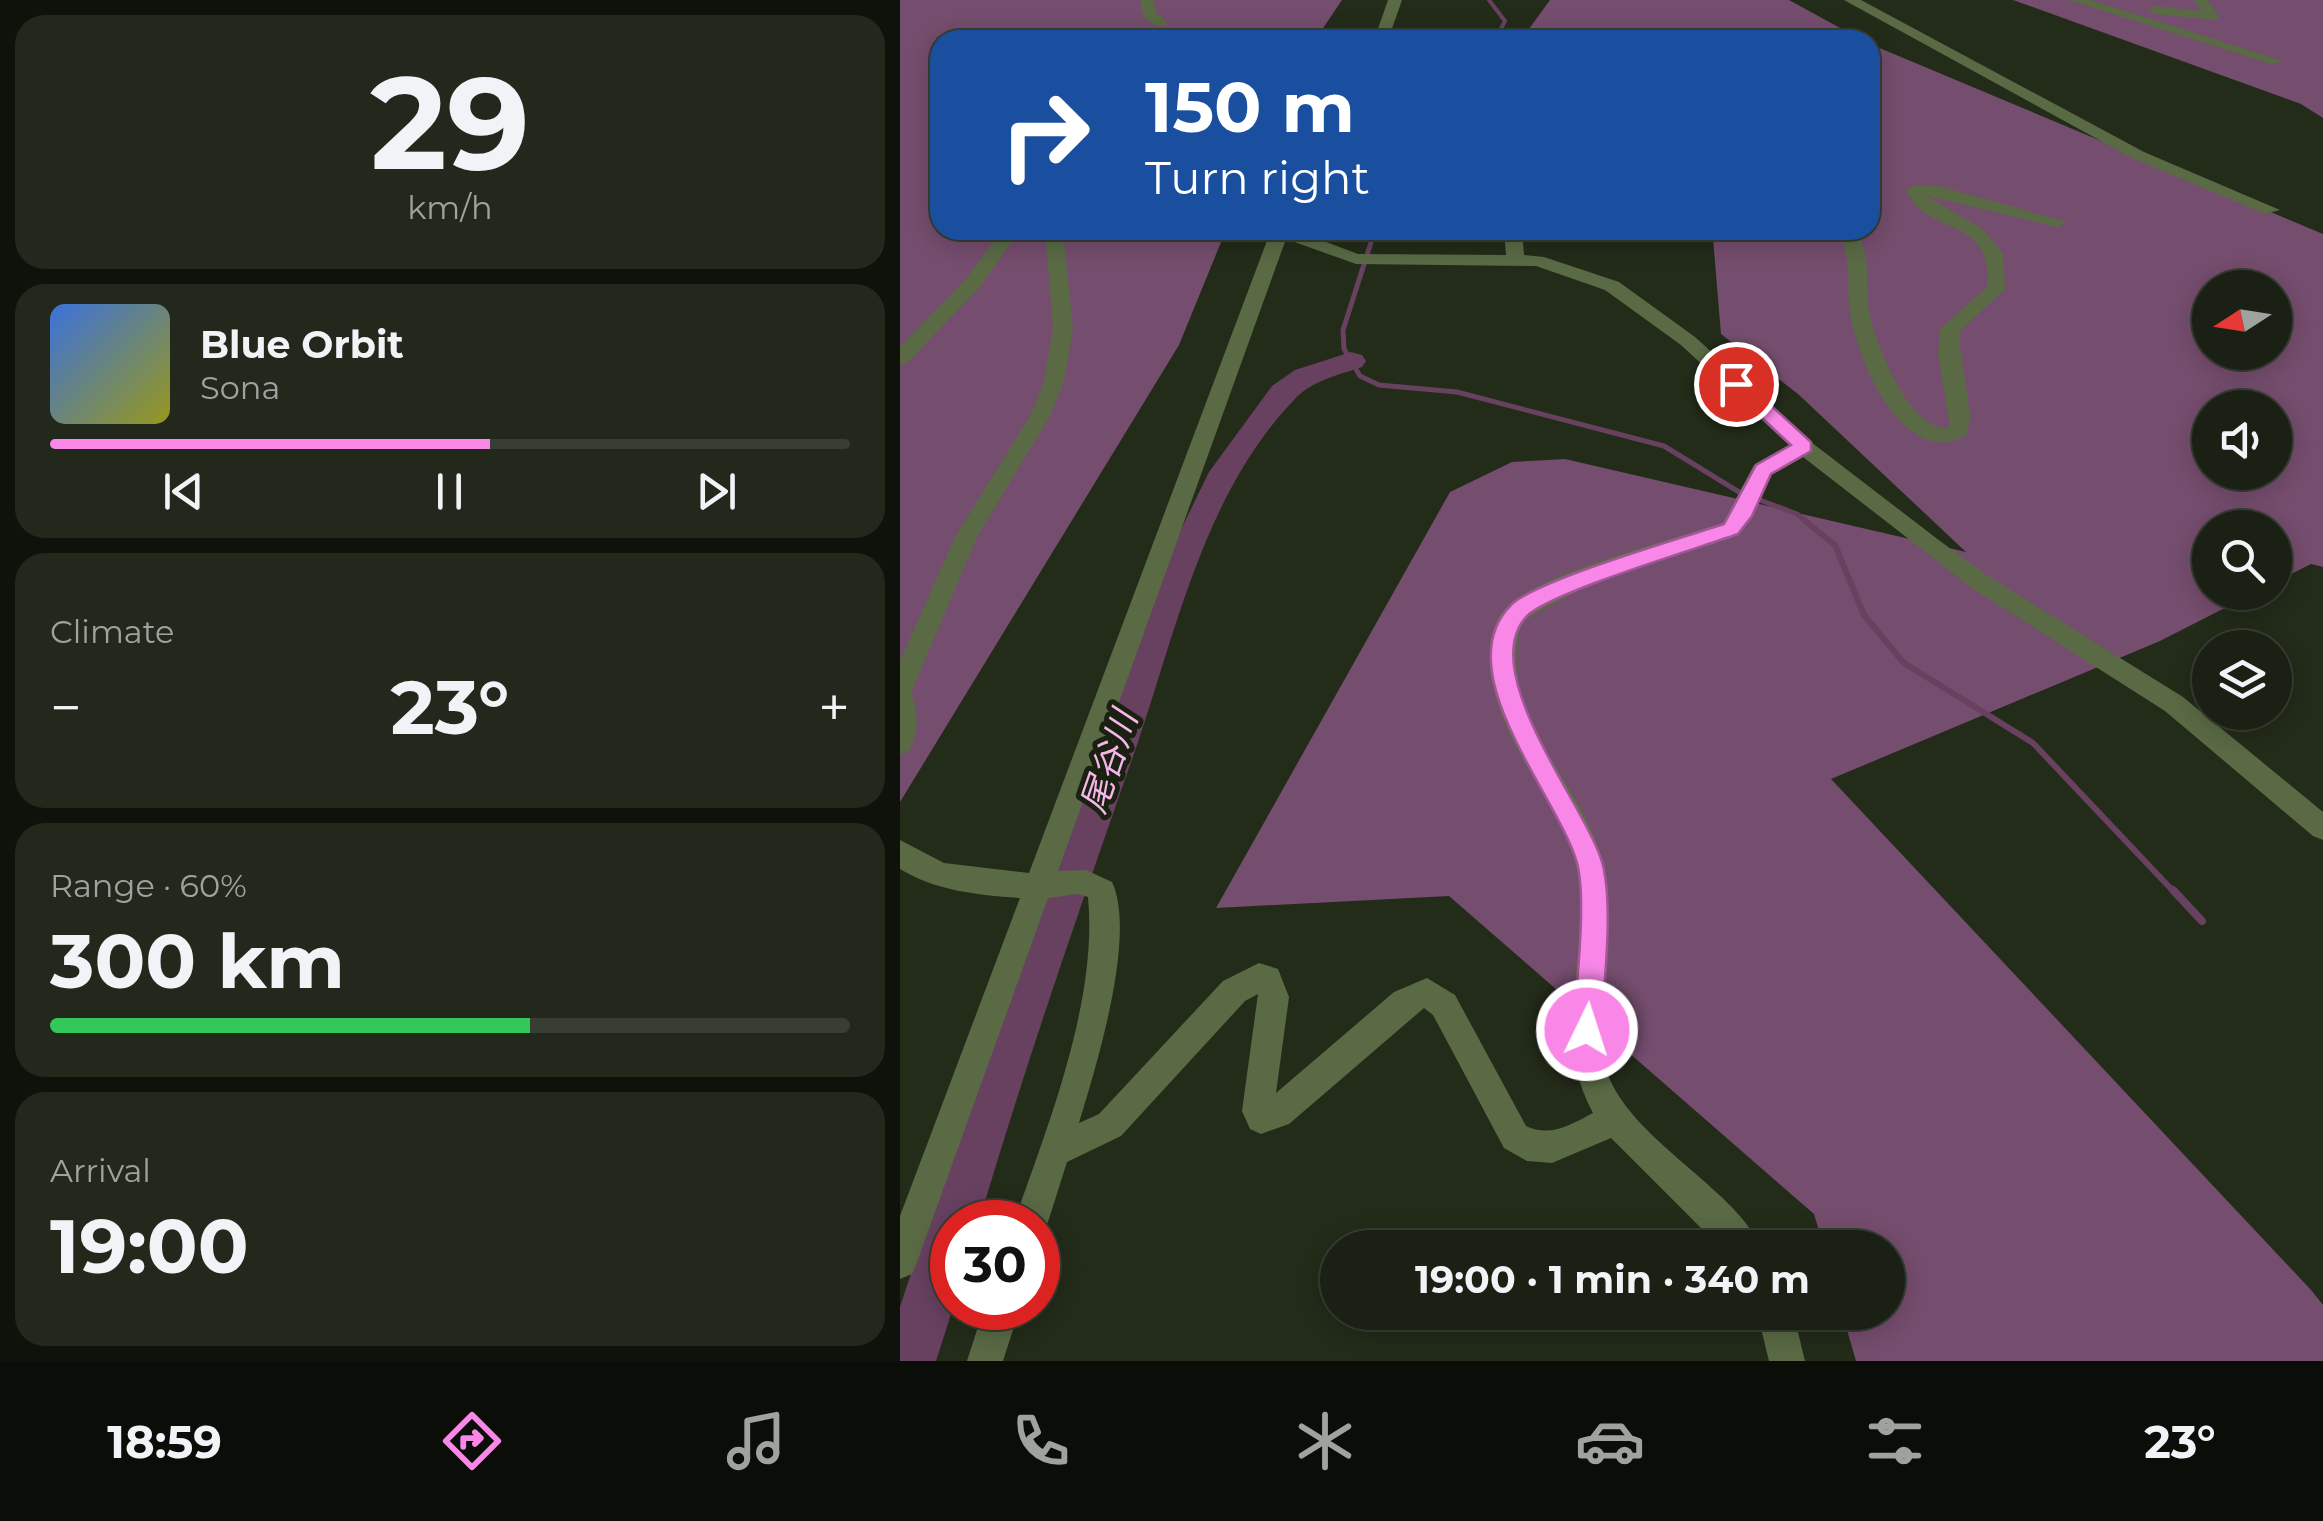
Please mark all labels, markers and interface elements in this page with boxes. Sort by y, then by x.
text: 29 [370,43,530,202]
text: 150 m [1145,64,1355,150]
icon: right [980,70,1110,200]
text: Turn right [1145,150,1370,205]
text: km/h [407,188,493,227]
north arrow [2192,270,2292,370]
map controls [2192,270,2292,730]
text: Blue Orbit [200,321,404,368]
pin [1694,342,1779,427]
icon: arrive [1709,357,1764,412]
text: Sona [200,368,280,407]
button: sound [2192,390,2292,490]
icon: previous [156,464,211,519]
icon: pause [422,464,477,519]
icon: next [689,464,744,519]
button: search [2192,510,2292,610]
text: Climate [50,612,174,651]
button: layers [2192,630,2292,730]
text: 23° [391,661,509,753]
text: − [50,674,82,741]
text: + [818,674,850,741]
water label: 尾谷川 [1071,701,1147,818]
text: Range · 60% [50,866,247,905]
text: 300 km [50,915,345,1007]
position arrow [1535,978,1639,1082]
text: Arrival [50,1151,151,1190]
text: 19:00 [50,1200,249,1292]
speed limit sign: 30 [930,1200,1060,1330]
text: 19:00 · 1 min · 340 m [1415,1256,1810,1303]
icon: directions [437,1406,507,1476]
icon: music [721,1406,791,1476]
icon: phone [1006,1406,1076,1476]
icon: climate [1290,1406,1360,1476]
icon: car [1575,1406,1645,1476]
icon: filters [1860,1406,1930,1476]
text: 18:59 [107,1414,222,1469]
text: 23° [2144,1414,2216,1469]

